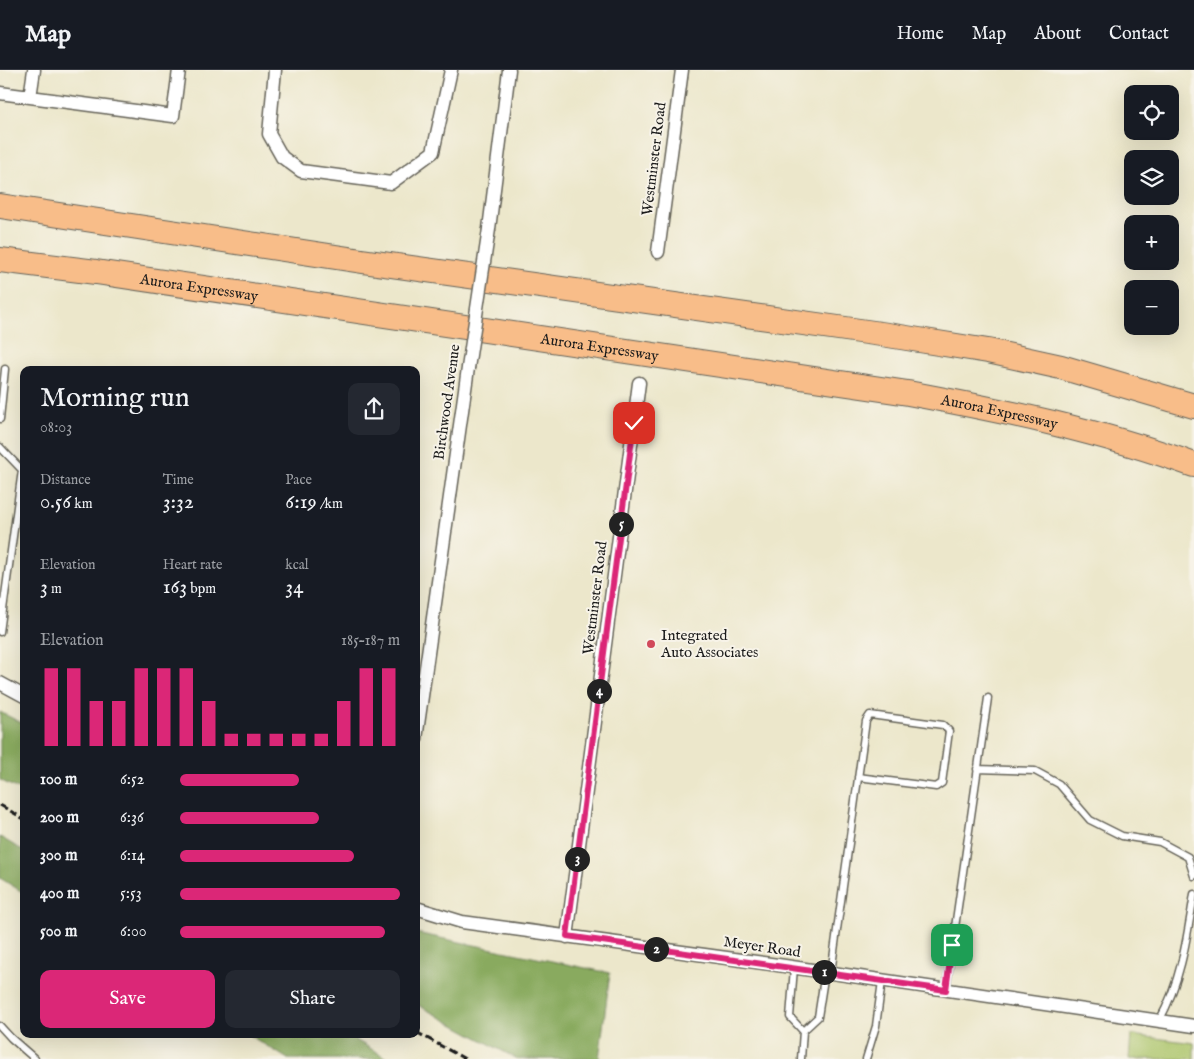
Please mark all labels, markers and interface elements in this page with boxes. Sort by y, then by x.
text: Map [25,19,71,50]
text: Home [897,23,944,46]
text: Map [972,23,1006,46]
text: About [1034,23,1081,46]
text: Contact [1109,23,1169,46]
map controls [1124,85,1179,335]
button: locate [1124,85,1179,140]
street label: Westminster Road [638,100,671,217]
button: layers [1124,150,1179,205]
button: + [1124,215,1179,270]
street label: Aurora Expressway [138,269,260,306]
button: − [1124,280,1179,335]
street label: Aurora Expressway [538,329,661,365]
street label: Birchwood Avenue [429,343,465,461]
text: Morning run [40,381,190,416]
button: share [348,383,400,435]
street label: Aurora Expressway [938,390,1060,434]
pin [613,402,655,444]
icon: check [620,409,648,437]
text: 08:03 [40,418,72,438]
text: Distance [40,471,91,489]
text: Time [163,471,194,489]
text: Pace [285,471,312,489]
text: 0.56 [40,489,71,516]
text: 3:32 [163,489,194,516]
text: 6:19 [285,489,317,516]
text: km [71,495,93,513]
text: /km [317,495,343,513]
pin: 5 [608,512,634,536]
text: 5 [619,515,624,533]
street label: Westminster Road [579,539,612,656]
text: Elevation [40,556,96,574]
text: Heart rate [163,556,222,574]
text: kcal [285,556,309,574]
text: 3 [40,574,48,601]
text: 163 [163,574,187,601]
text: 34 [285,574,303,601]
text: m [48,580,62,598]
text: bpm [187,580,216,598]
place label: Integrated Auto Associates [660,626,758,662]
text: Elevation [40,631,103,651]
text: 185–187 m [341,631,400,651]
marker: Integrated Auto Associates [645,638,657,650]
pin: 4 [586,678,612,704]
text: 4 [596,682,603,700]
text: 100 m [40,770,77,790]
text: 6:52 [120,770,144,790]
text: 200 m [40,808,79,828]
text: 6:36 [120,808,144,828]
text: 300 m [40,846,78,866]
text: 6:14 [120,846,145,866]
pin: 3 [564,846,590,872]
text: 3 [575,850,580,868]
text: 400 m [40,884,79,904]
text: 5:53 [120,884,142,904]
text: 500 m [40,922,77,942]
text: 6:00 [120,922,147,942]
pin [931,924,973,966]
icon: arrive [938,931,966,959]
street label: Meyer Road [722,932,803,962]
pin: 2 [644,936,668,962]
text: 2 [653,940,660,958]
pin: 1 [812,960,836,984]
text: 1 [822,963,827,981]
button: Save [40,970,215,1028]
button: Share [225,970,400,1028]

